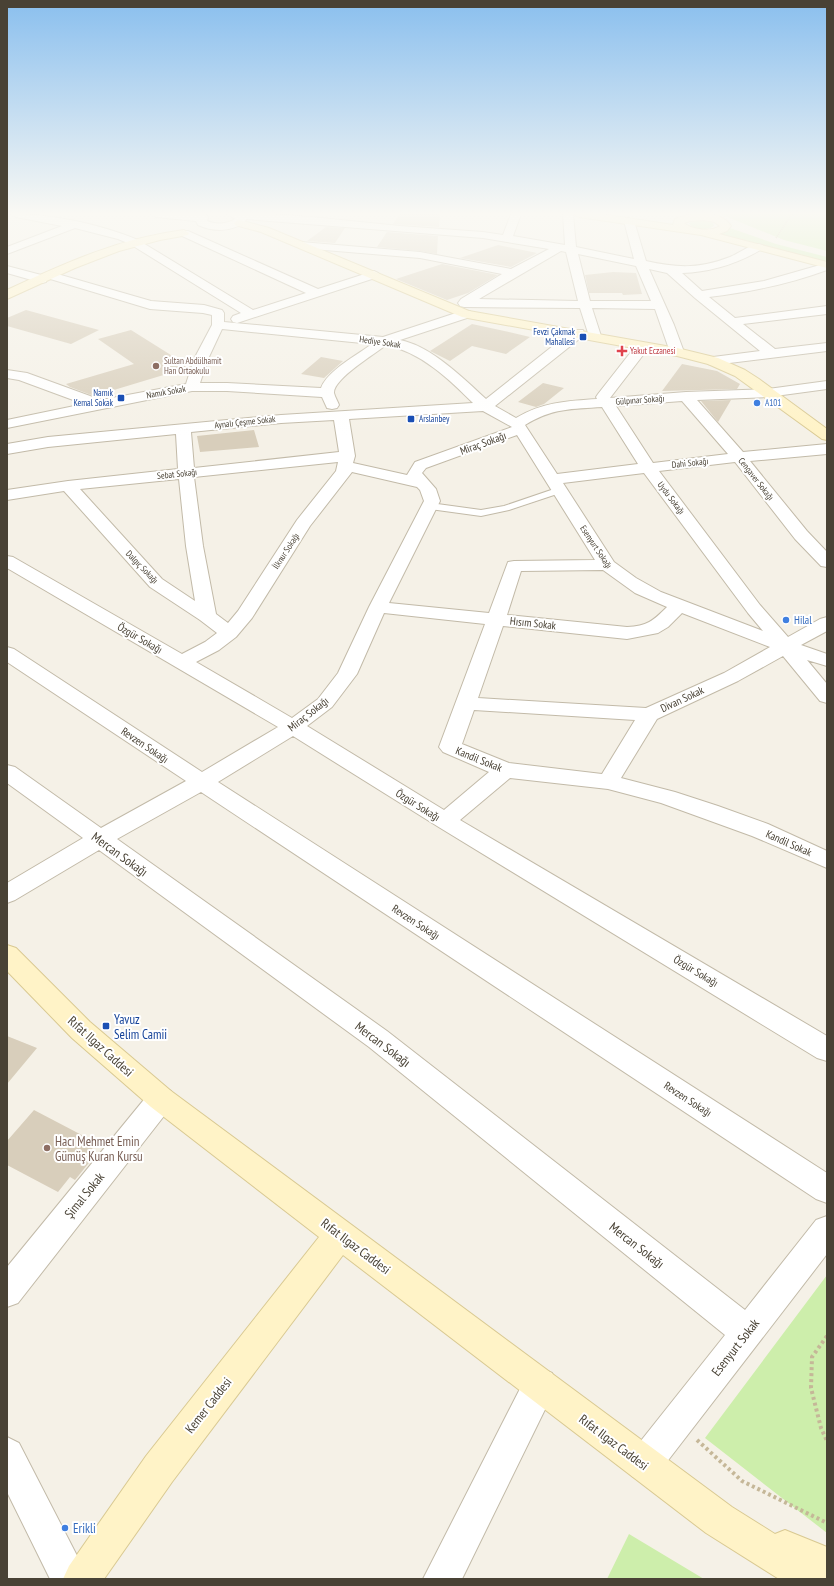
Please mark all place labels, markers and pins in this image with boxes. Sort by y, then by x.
place label: Fevzi Çakmak Mahallesi [533,326,576,347]
marker: Fevzi Çakmak Mahallesi [578,332,588,342]
place label: Yakut Eczanesi [630,345,675,356]
marker: Yakut Eczanesi [617,346,627,356]
place label: Sultan Abdülhamit Han Ortaokulu [164,355,222,376]
marker: Sultan Abdülhamit Han Ortaokulu [151,361,161,371]
place label: Namık Kemal Sokak [73,387,114,408]
marker: Namık Kemal Sokak [116,393,126,403]
place label: A101 [765,397,781,408]
marker: A101 [752,398,762,408]
place label: Arslanbey [419,413,450,424]
marker: Arslanbey [406,414,416,424]
place label: Hilal [794,613,812,627]
marker: Hilal [781,615,791,625]
place label: Yavuz Selim Camii [114,1011,167,1043]
marker: Yavuz Selim Camii [101,1021,111,1031]
place label: Hacı Mehmet Emin Gümüş Kuran Kursu [55,1133,143,1165]
marker: Hacı Mehmet Emin Gümüş Kuran Kursu [42,1143,52,1153]
place label: Erikli [73,1520,96,1537]
marker: Erikli [60,1523,70,1533]

